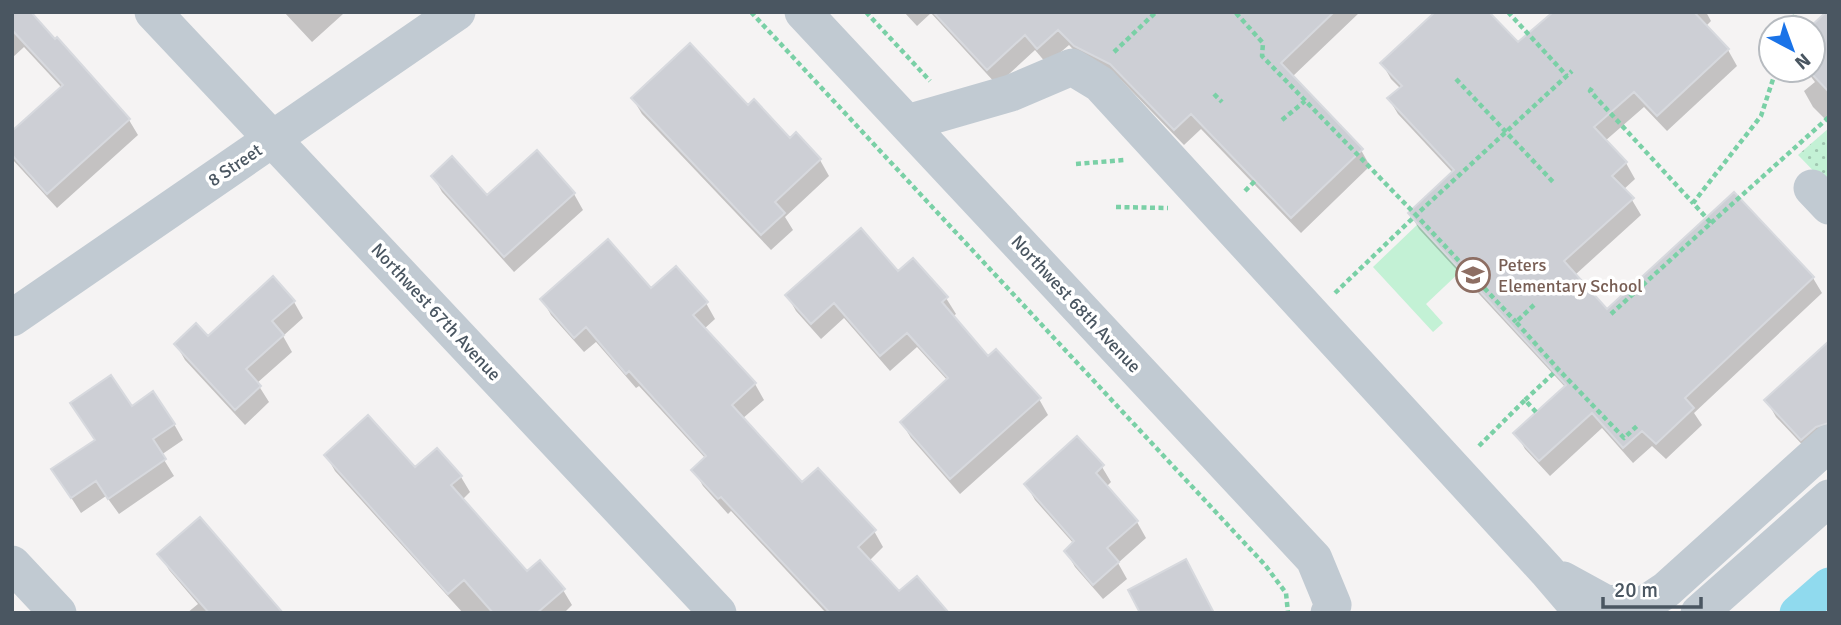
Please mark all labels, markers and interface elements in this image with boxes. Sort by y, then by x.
north arrow [1757,14,1827,84]
text: N [1790,48,1815,74]
street label: 8 Street [204,139,266,191]
street label: Northwest 68th Avenue [1007,231,1145,377]
street label: Northwest 67th Avenue [367,239,505,385]
place label: Peters Elementary School [1498,254,1643,297]
school or university icon: Peters Elementary School [1454,256,1492,294]
scale bar [1603,566,1701,610]
text: 20 m [1614,577,1658,603]

